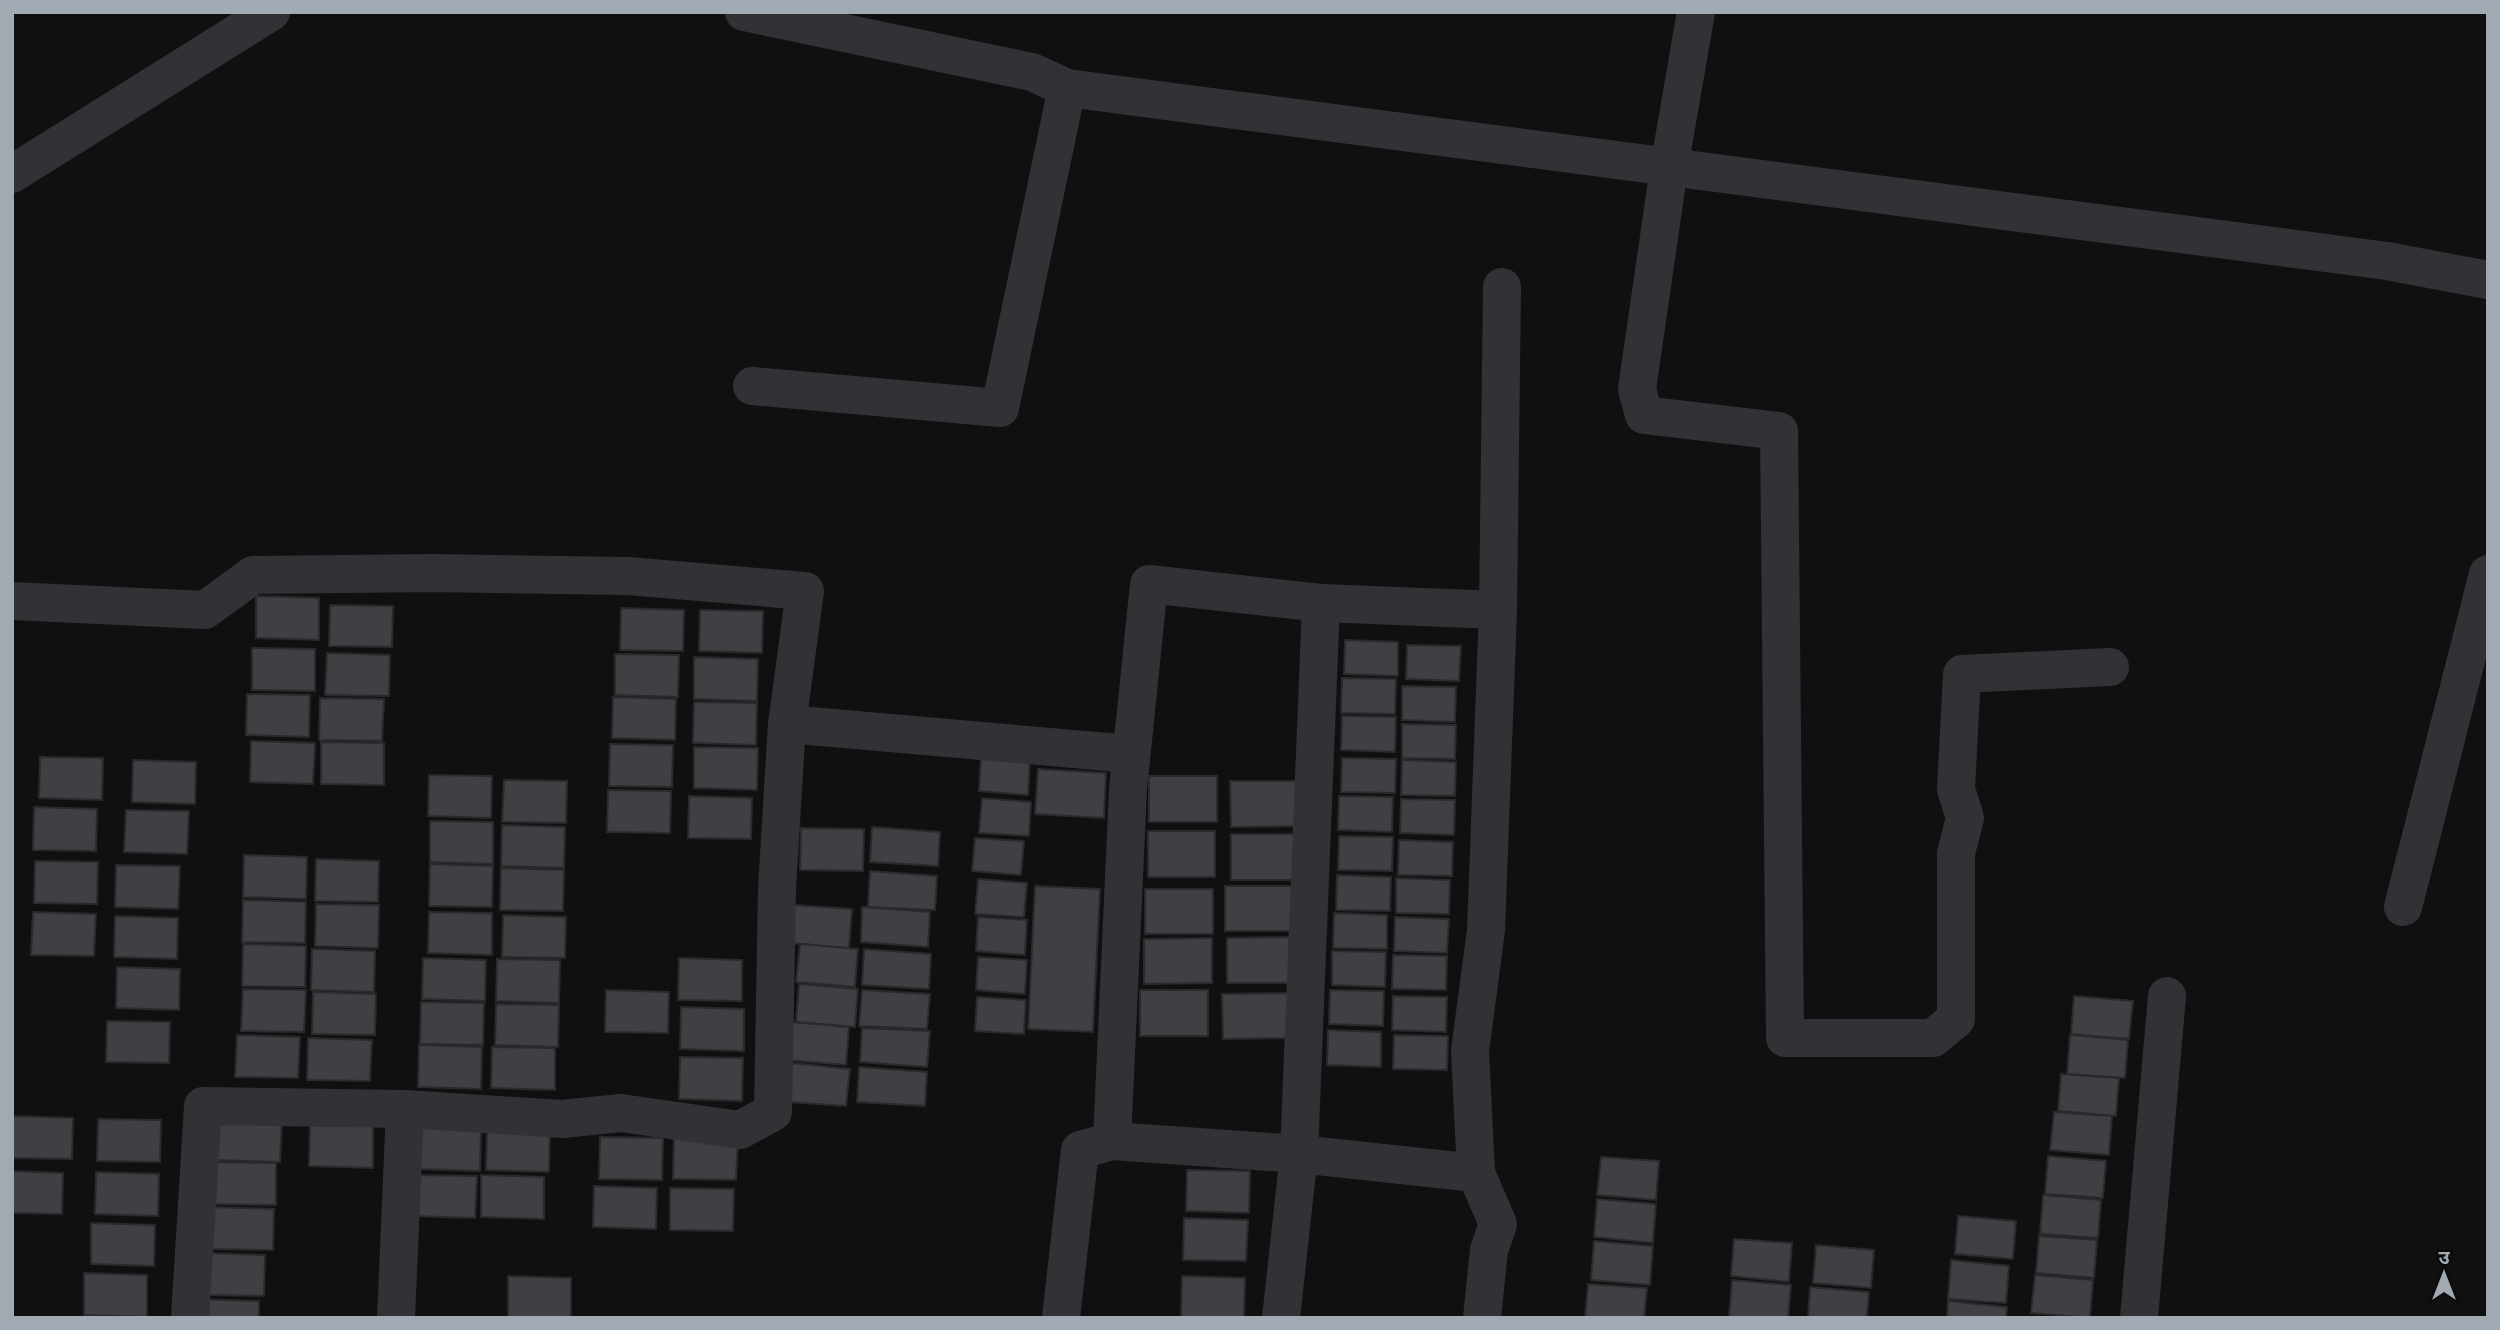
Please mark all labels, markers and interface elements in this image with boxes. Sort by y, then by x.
north arrow [2409,1239,2479,1309]
text: उ [2438,1247,2450,1269]

